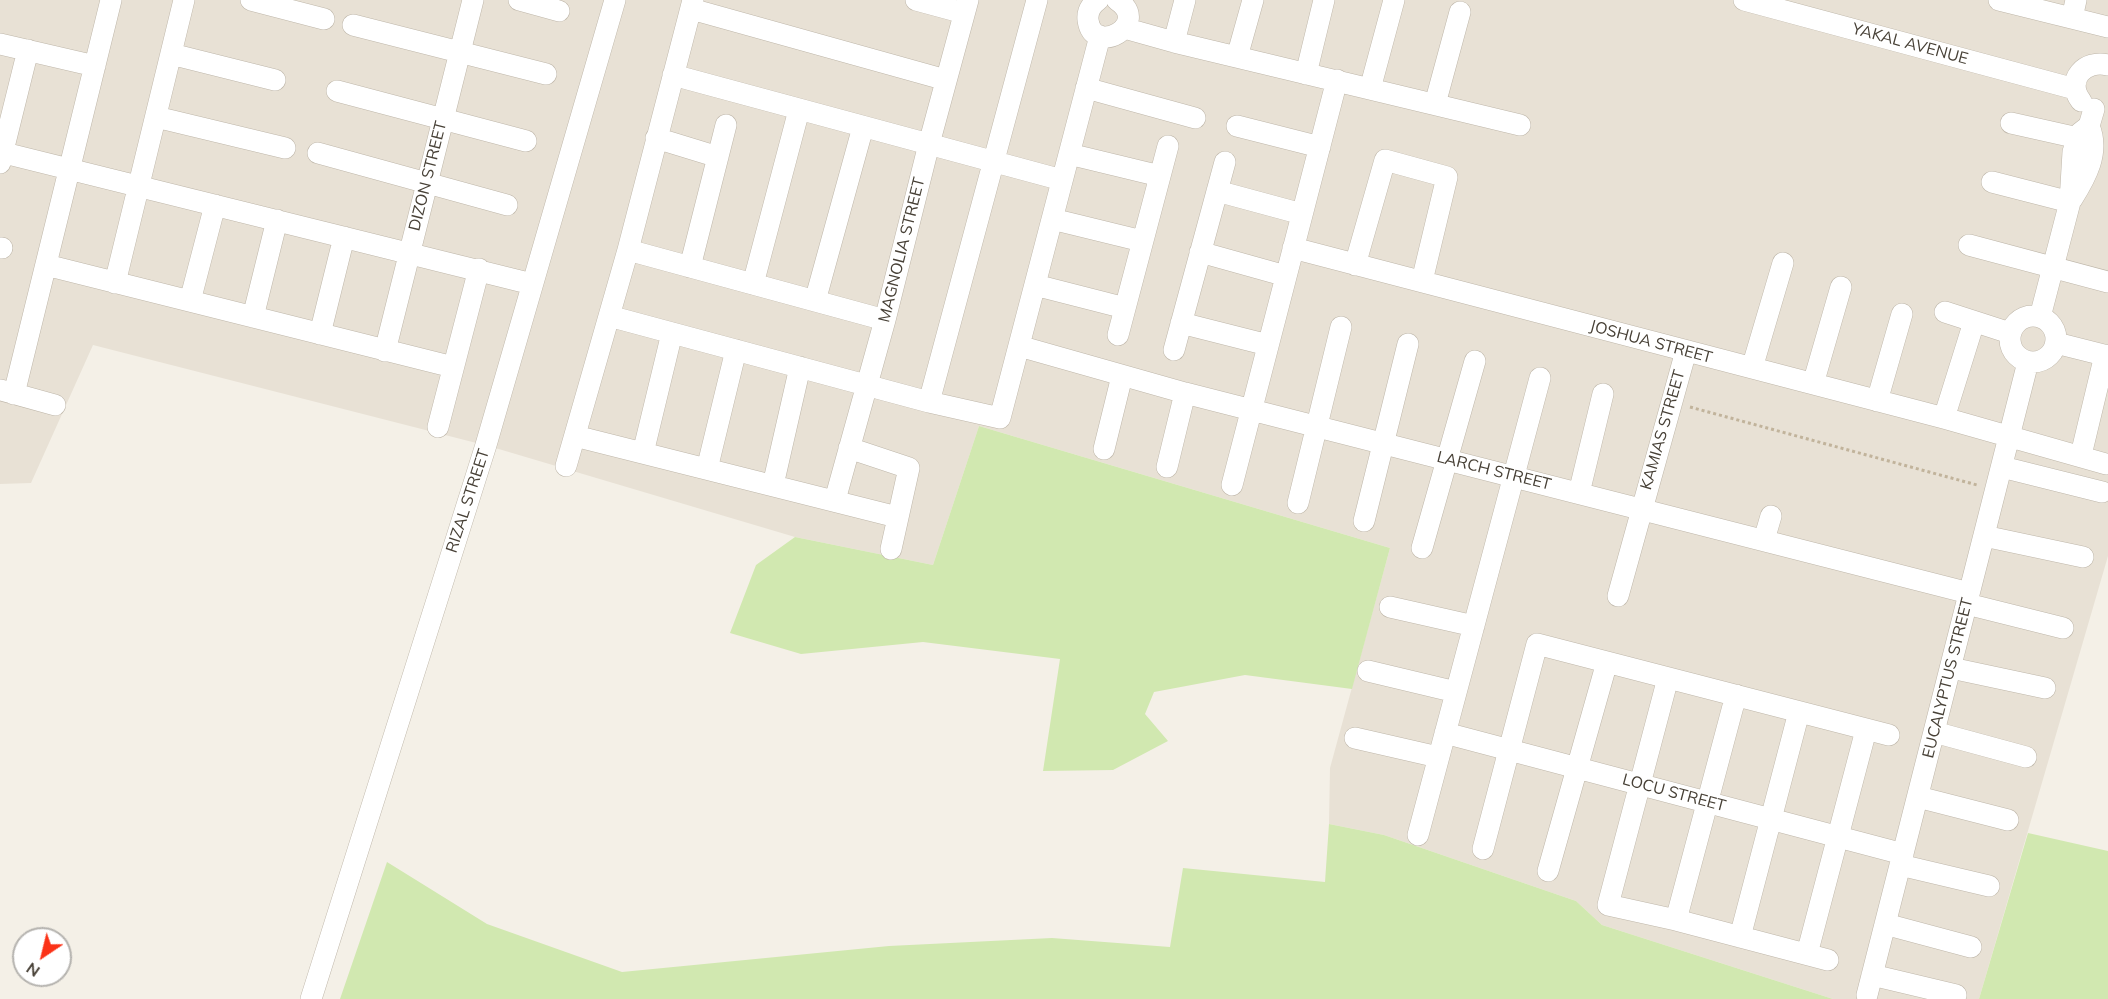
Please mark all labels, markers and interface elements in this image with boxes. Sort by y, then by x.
street label: YAKAL AVENUE [1850,19,1970,69]
street label: DIZON STREET [405,119,451,233]
street label: MAGNOLIA STREET [875,175,929,325]
street label: JOSHUA STREET [1588,316,1714,368]
street label: KAMIAS STREET [1637,368,1689,492]
street label: RIZAL STREET [442,447,494,555]
street label: LARCH STREET [1435,448,1553,494]
street label: EUCALYPTUS STREET [1919,596,1977,760]
street label: LOCU STREET [1620,770,1728,816]
north arrow [12,927,72,987]
text: N [22,958,44,982]

